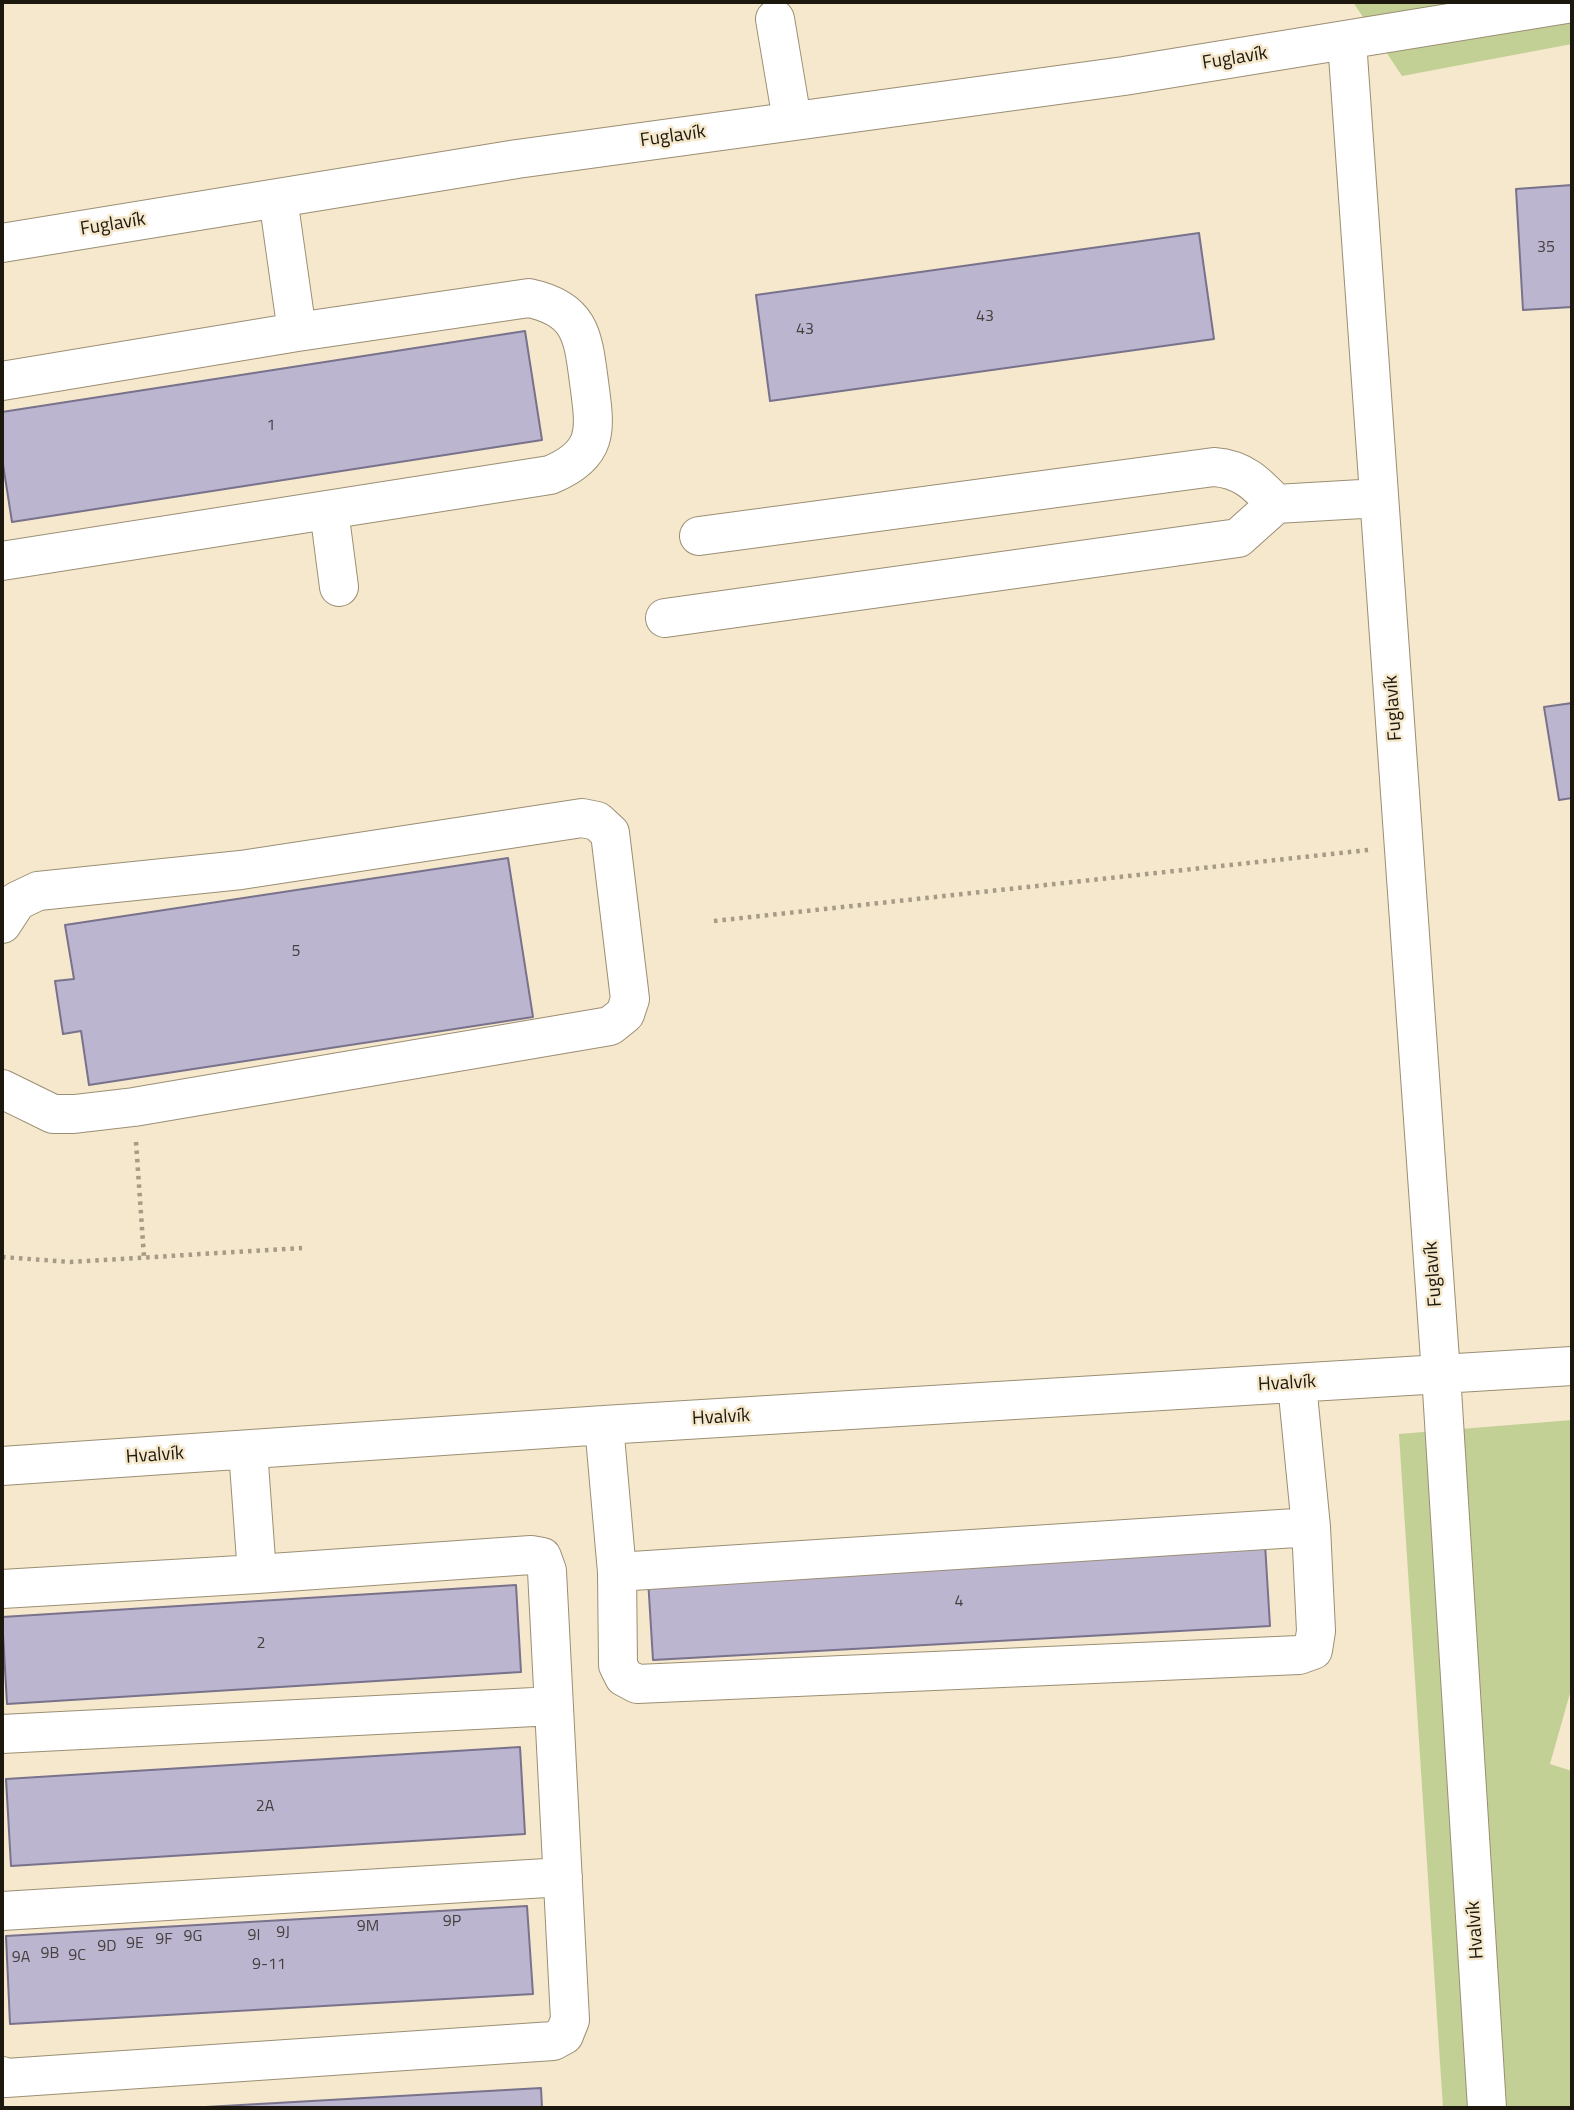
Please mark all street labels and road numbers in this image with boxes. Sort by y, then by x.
street label: Fuglavík [1201,43,1269,75]
street label: Fuglavík [639,121,707,153]
street label: Fuglavík [79,209,147,241]
street label: Fuglavík [1380,674,1408,742]
street label: Fuglavík [1420,1240,1448,1308]
street label: Hvalvík [1257,1371,1317,1397]
street label: Hvalvík [691,1405,751,1431]
street label: Hvalvík [125,1443,185,1469]
street label: Hvalvík [1463,1900,1489,1960]

